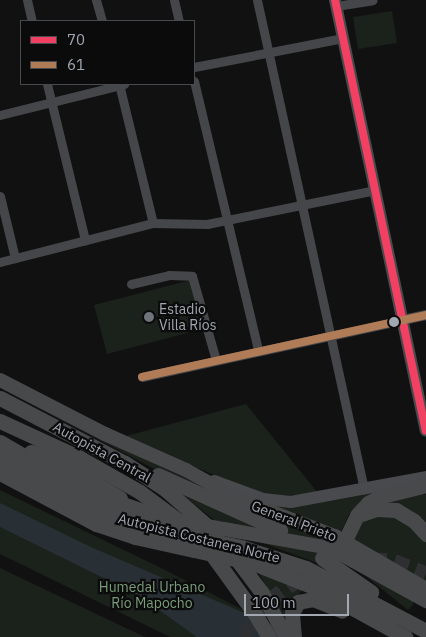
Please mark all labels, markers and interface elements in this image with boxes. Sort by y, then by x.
legend [20,20,195,85]
text: 70 [67,30,85,49]
text: 61 [67,55,85,74]
place label: Estadio Villa Ríos [159,301,216,334]
marker: Estadio Villa Ríos [143,311,155,323]
unlabelled marker [389,317,399,327]
street label: Autopista Central [50,418,154,486]
street label: General Prieto [249,497,339,545]
street label: Autopista Costanera Norte [116,510,282,566]
park label: Humedal Urbano Río Mapocho [99,579,205,612]
scale bar [246,584,351,616]
text: 100 m [252,593,296,612]

